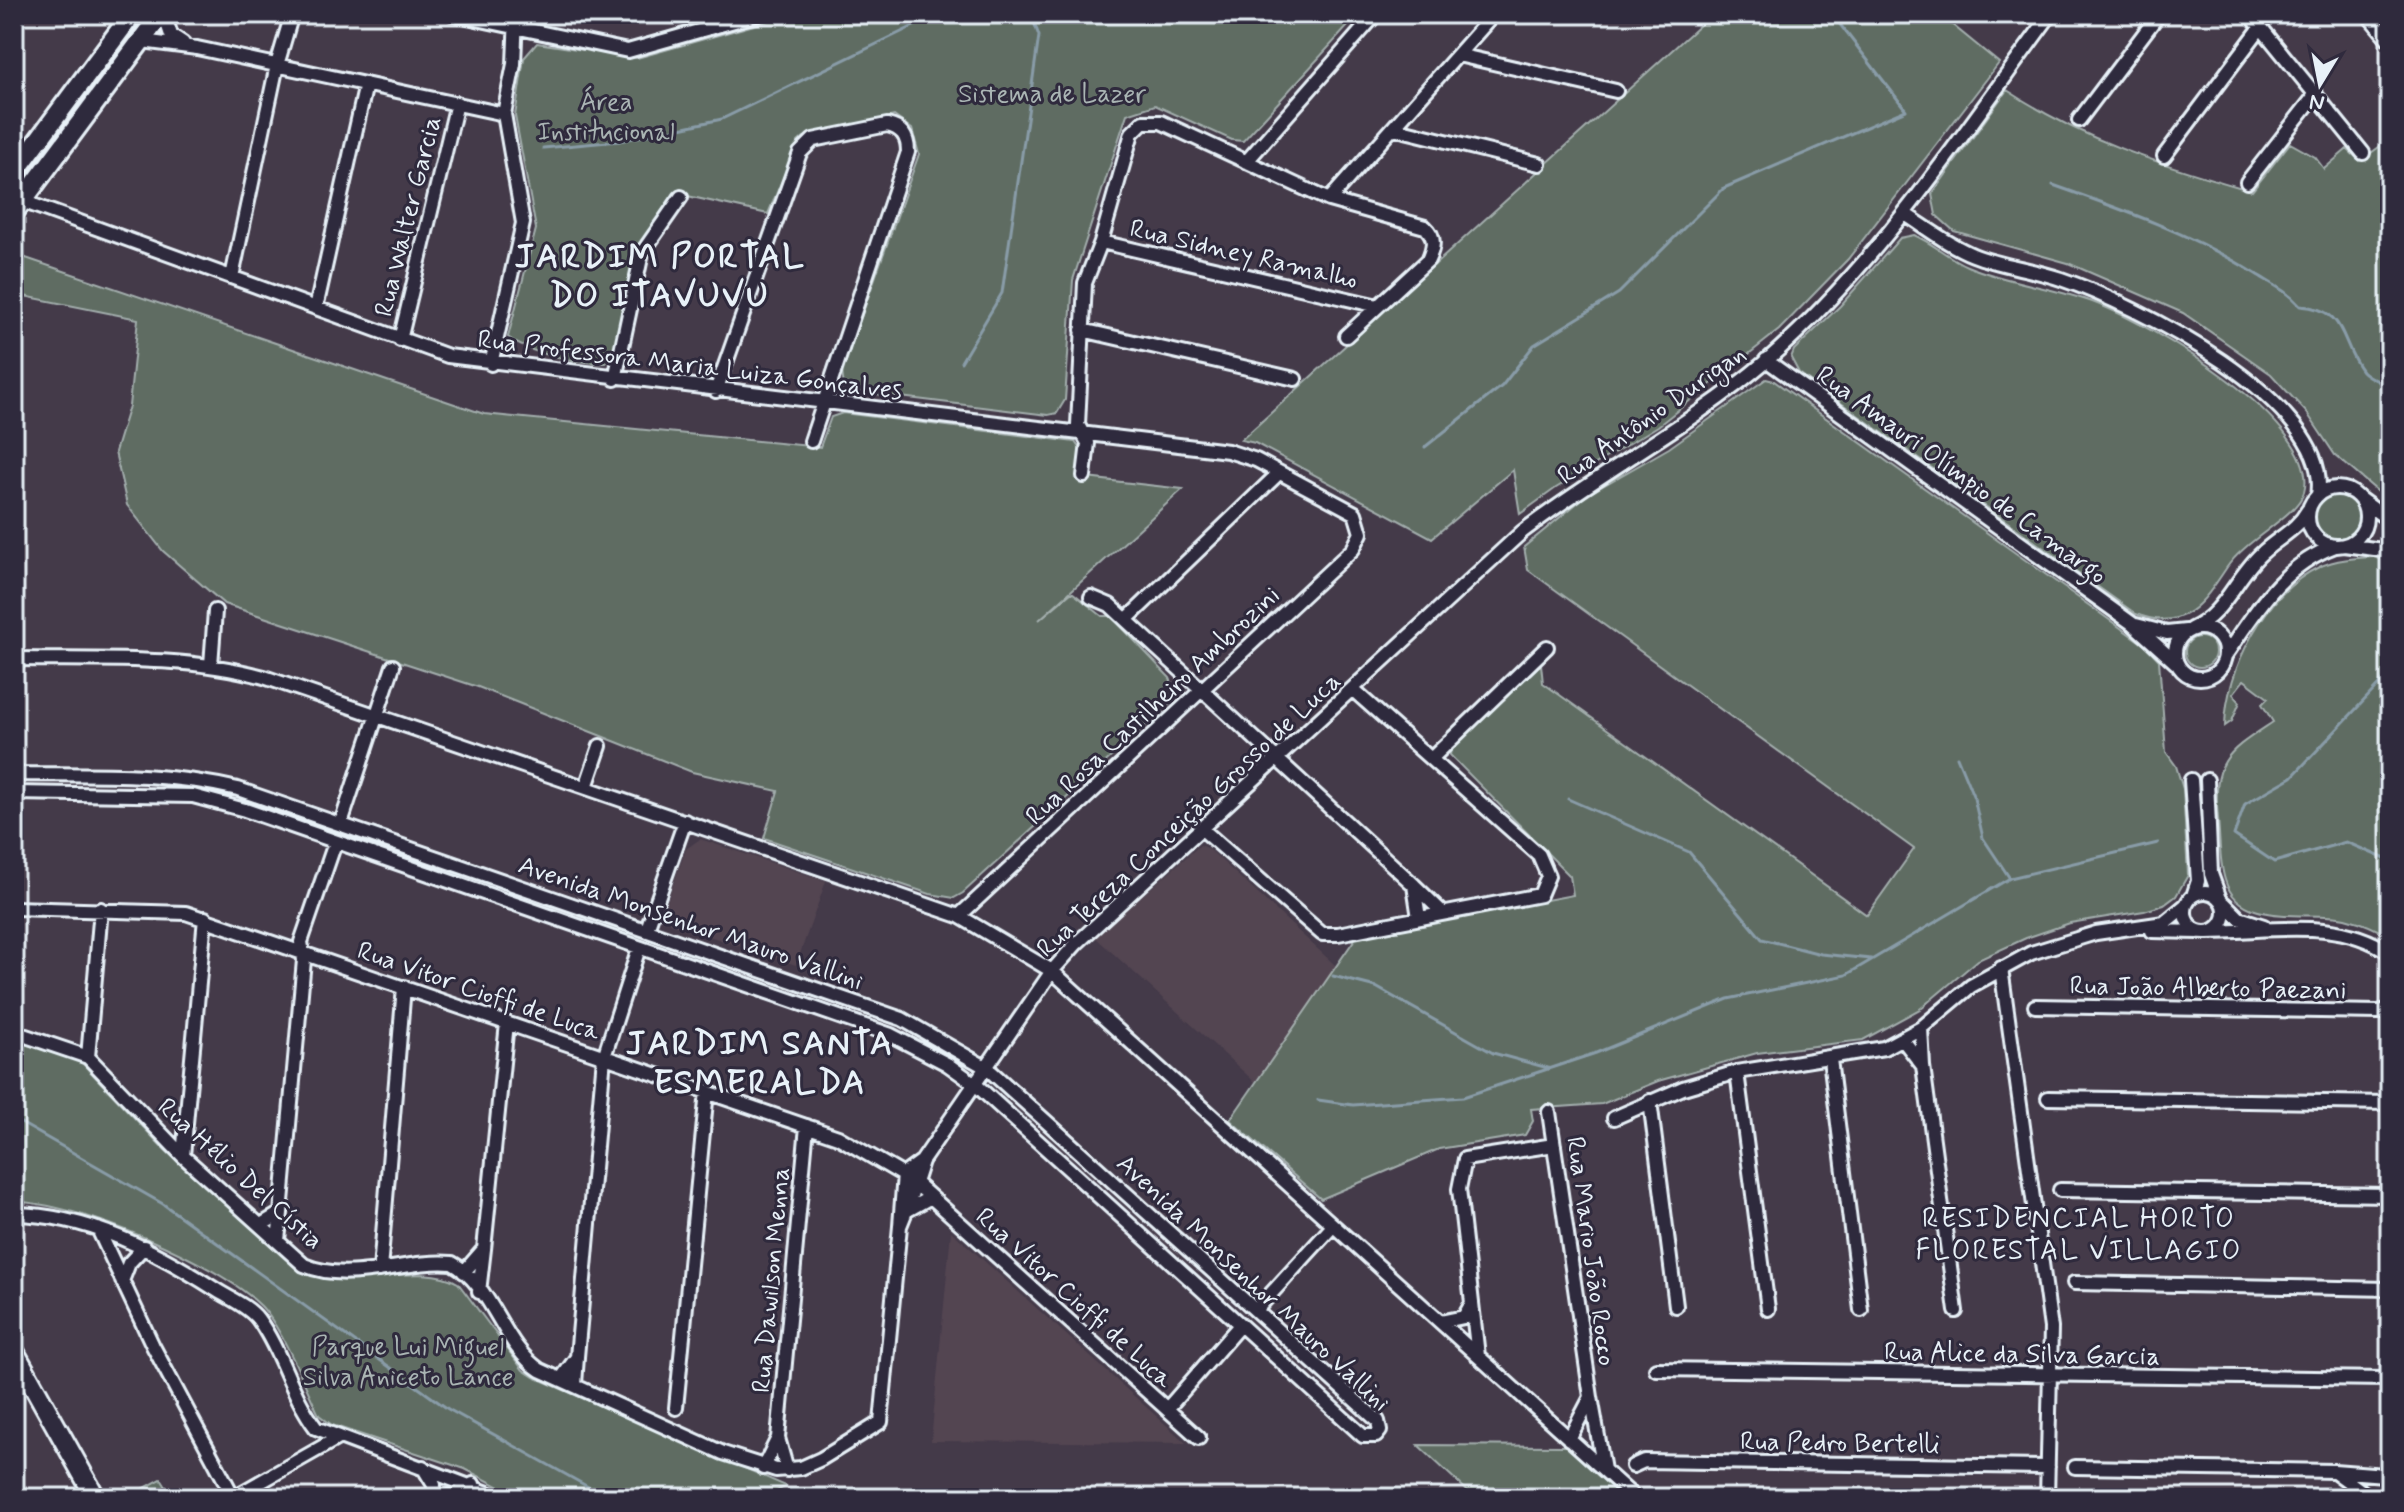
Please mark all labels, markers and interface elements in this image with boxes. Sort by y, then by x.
north arrow [2280,44,2360,124]
park label: Sistema de Lazer [958,78,1146,112]
park label: Área Institucional [537,85,675,150]
text: N [2307,87,2327,117]
street label: Rua Walter Garcia [368,113,450,320]
street label: Rua Sidney Ramalho [1126,212,1361,298]
district label: JARDIM PORTAL DO ITAVUVU [515,235,805,319]
street label: Rua Professora Maria Luiza Gonçalves [475,323,904,409]
street label: Rua Antônio Durigan [1551,338,1754,495]
street label: Rua Amauri Olímpio de Camargo [1807,359,2113,595]
street label: Rua Rosa Castilheiro Ambrozini [1019,579,1288,834]
street label: Rua Tereza Conceição Grosso de Luca [1030,665,1349,966]
street label: Avenida Monsenhor Mauro Vallini [513,849,867,999]
street label: Rua Vitor Cioffi de Luca [352,934,605,1050]
street label: Rua João Alberto Paezani [2069,970,2347,1008]
district label: JARDIM SANTA ESMERALDA [626,1022,894,1106]
street label: Rua Hélio Del Cístia [150,1091,330,1258]
street label: Rua Mario João Rocco [1557,1134,1623,1368]
street label: Avenida Monsenhor Mauro Vallini [1108,1147,1397,1420]
street label: Rua Dawilson Menna [745,1166,799,1394]
street label: Rua Vitor Cioffi de Luca [968,1201,1180,1397]
district label: RESIDENCIAL HORTO FLORESTAL VILLAGIO [1915,1201,2243,1270]
park label: Parque Lui Miguel Silva Aniceto Lance [303,1331,513,1395]
street label: Rua Alice da Silva Garcia [1884,1336,2160,1374]
street label: Rua Pedro Bertelli [1740,1425,1940,1463]

